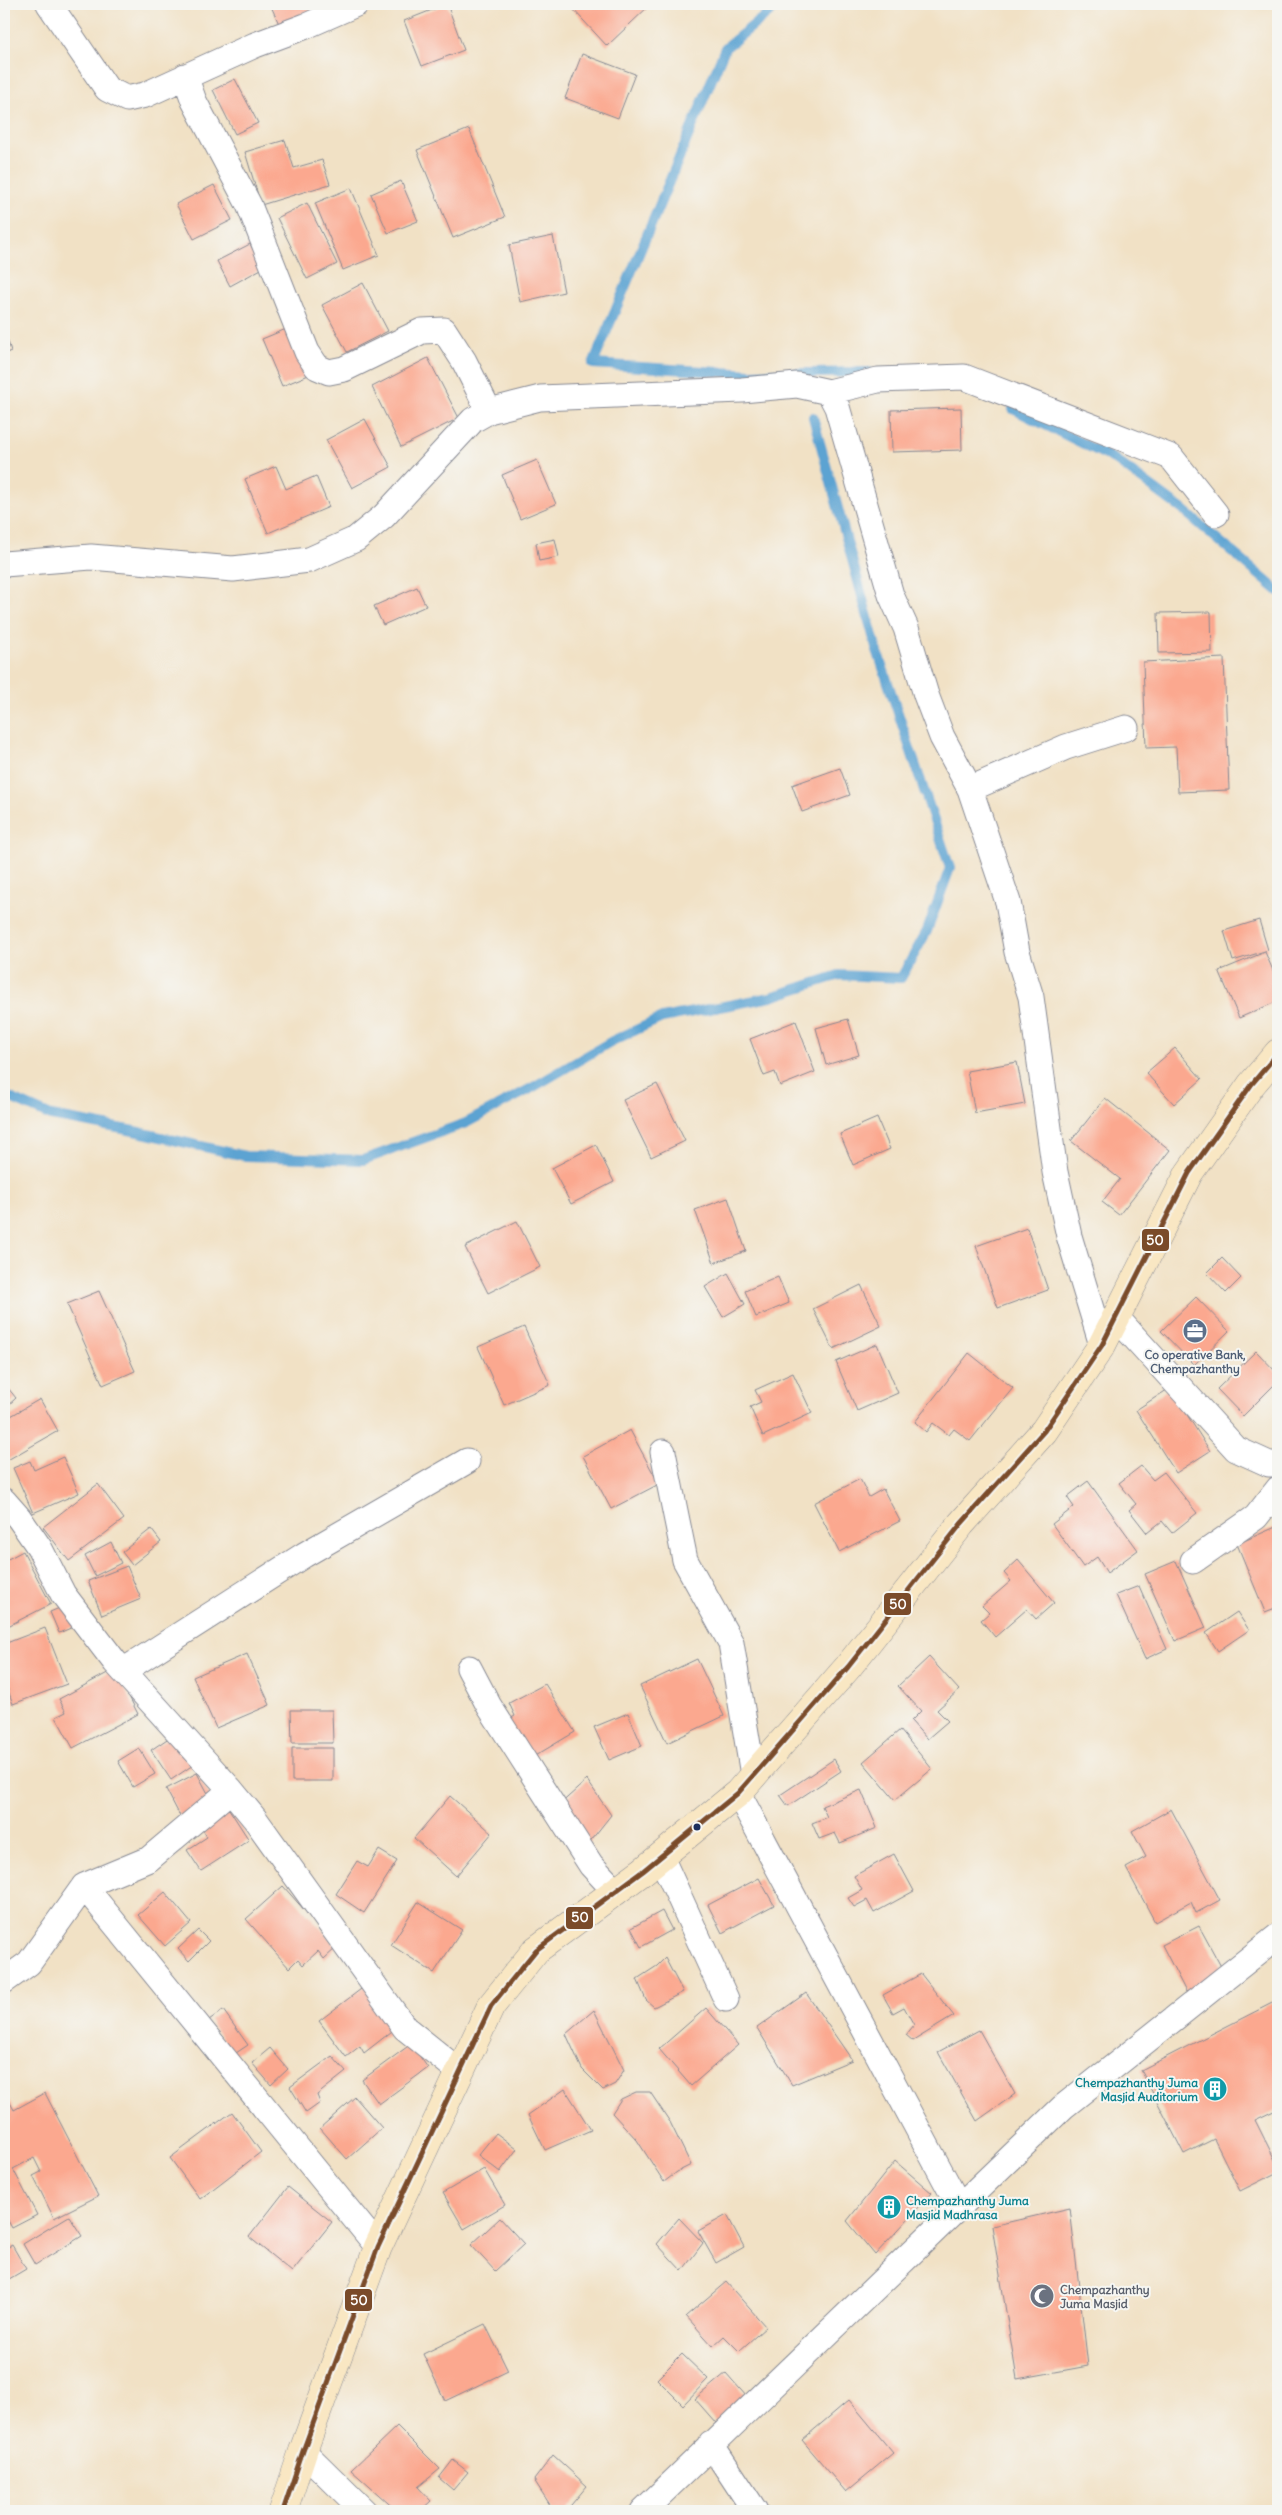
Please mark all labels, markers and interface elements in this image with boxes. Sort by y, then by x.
line badge: 50 [1141,1228,1170,1252]
text: 50 [1146,1231,1164,1249]
office icon: Co operative Bank, Chempazhanthy [1182,1318,1208,1344]
place label: Co operative Bank, Chempazhanthy [1144,1347,1246,1377]
line badge: 50 [883,1592,912,1616]
text: 50 [889,1595,907,1613]
unlabelled marker [692,1822,702,1832]
line badge: 50 [565,1906,594,1930]
text: 50 [571,1908,589,1926]
place label: Chempazhanthy Juma Masjid Auditorium [1075,2075,1198,2104]
building icon: Chempazhanthy Juma Masjid Auditorium [1202,2076,1228,2102]
place label: Chempazhanthy Juma Masjid Madhrasa [906,2193,1029,2222]
building icon: Chempazhanthy Juma Masjid Madhrasa [876,2194,902,2220]
place label: Chempazhanthy Juma Masjid [1060,2282,1150,2311]
mosque icon: Chempazhanthy Juma Masjid [1029,2283,1055,2309]
line badge: 50 [344,2288,373,2312]
text: 50 [350,2291,368,2309]

